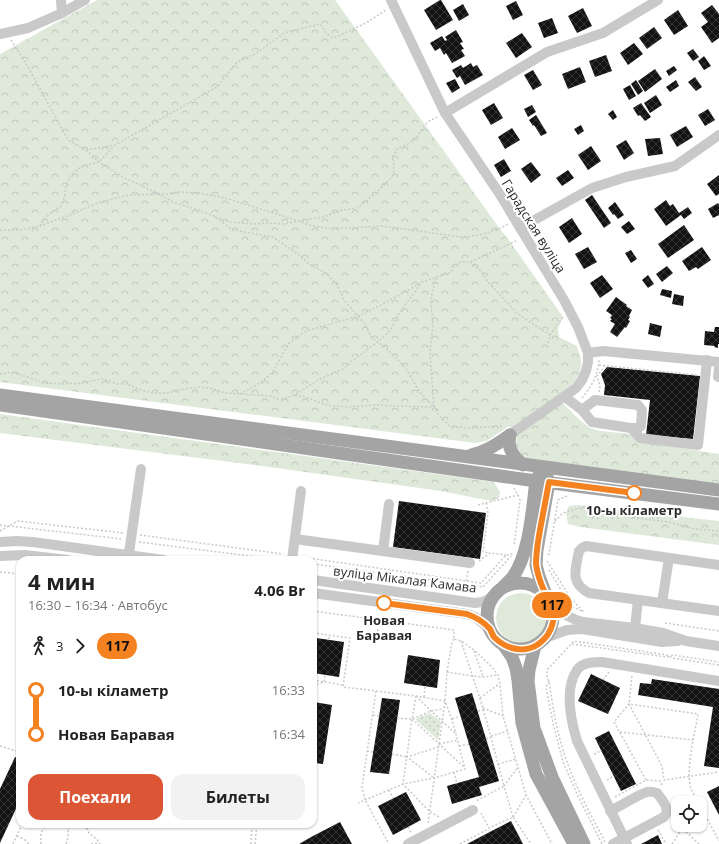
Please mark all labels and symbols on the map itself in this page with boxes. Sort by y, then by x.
street label: Гарадская вуліца [498,176,570,276]
marker: 10-ы кіламетр [626,485,642,501]
place label: 10-ы кіламетр [586,501,682,519]
street label: вуліца Мікалая Камава [332,561,478,597]
line badge: 117 [529,592,575,618]
marker: Новая Баравая [376,595,392,611]
place label: Новая Баравая [356,611,412,644]

